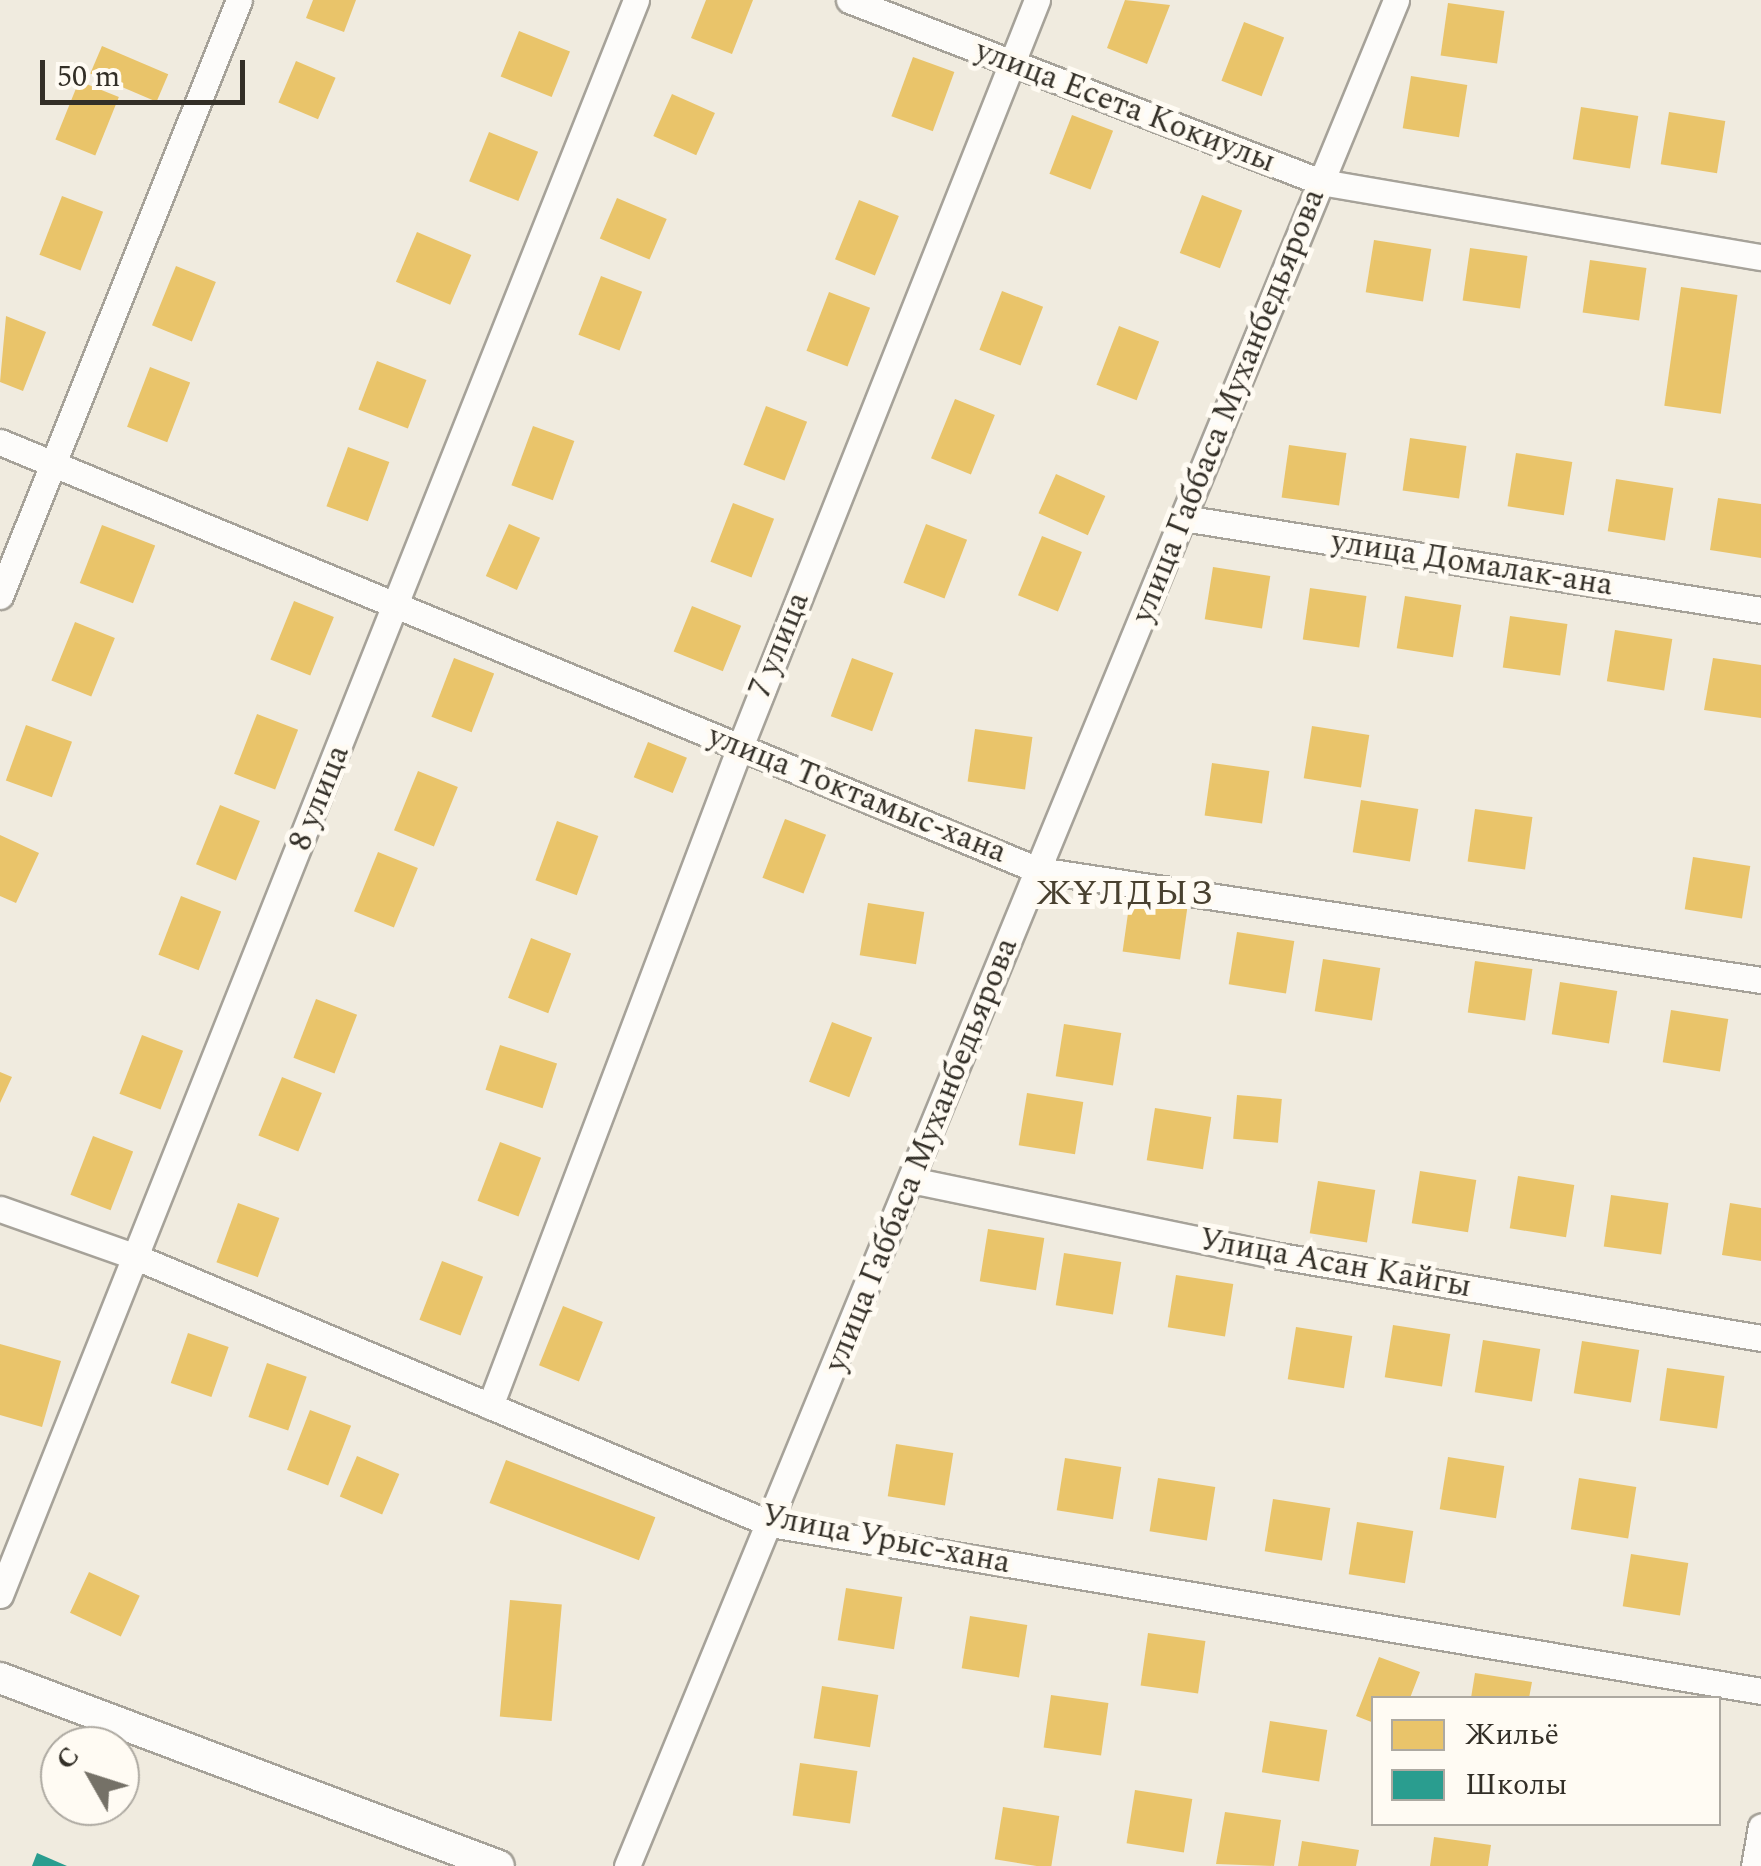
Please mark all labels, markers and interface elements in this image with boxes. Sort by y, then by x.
street label: улица Есета Кокиулы [970,32,1280,182]
scale bar [45,40,250,102]
text: 50 m [57,54,120,100]
street label: улица Габбаса Муханбедьярова [1124,183,1334,629]
street label: улица Домалак-ана [1328,523,1616,605]
street label: 7 улица [742,587,818,703]
street label: улица Токтамыс-хана [702,718,1012,872]
street label: 8 улица [282,740,358,856]
district label: ЖҰЛДЫЗ [1036,873,1216,915]
street label: улица Габбаса Муханбедьярова [817,932,1027,1378]
street label: Улица Асан Кайгы [1196,1221,1474,1307]
street label: Улица Урыс-хана [759,1497,1013,1583]
legend [1371,1696,1721,1826]
text: Жильё [1465,1712,1559,1758]
north arrow [40,1726,140,1826]
text: С [45,1737,91,1779]
text: Школы [1465,1762,1567,1808]

